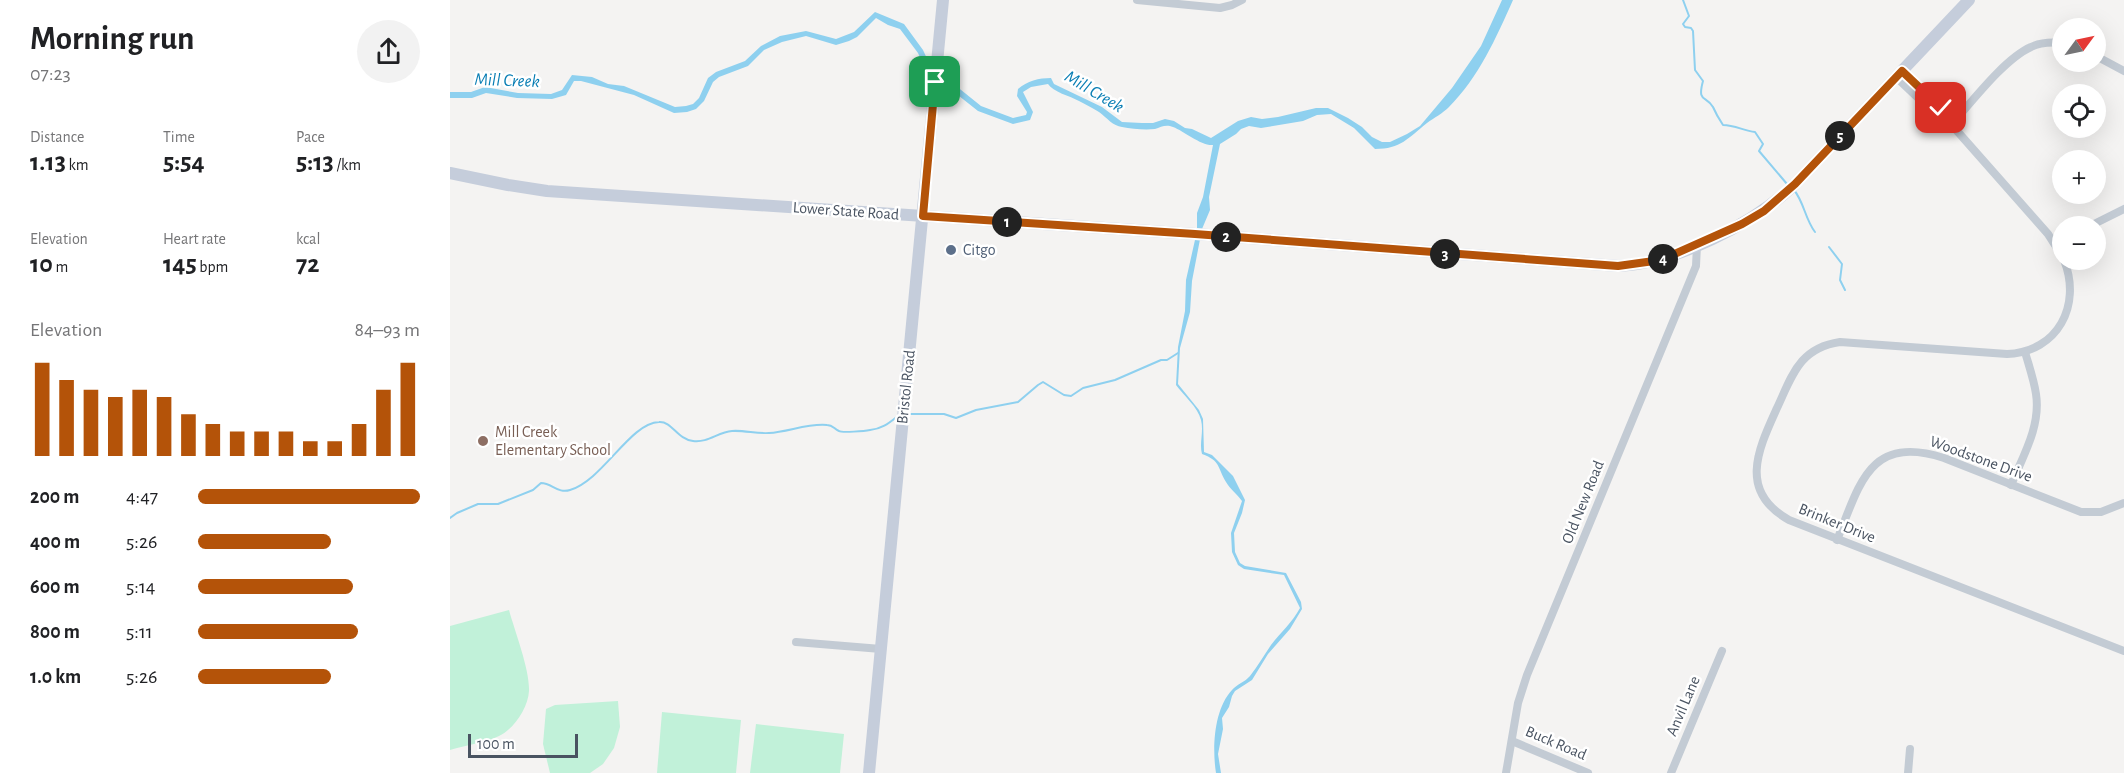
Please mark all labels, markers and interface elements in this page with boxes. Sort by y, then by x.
north arrow [2052,18,2106,72]
map controls [2052,18,2106,270]
button: share [357,20,420,83]
text: Morning run [30,23,194,56]
pin [909,56,960,107]
text: 07:23 [30,64,71,84]
icon: arrive [918,65,951,98]
water label: Mill Creek [1061,67,1127,117]
water label: Mill Creek [474,71,540,91]
pin [1915,82,1966,133]
button: locate [2052,84,2106,138]
icon: check [1924,91,1957,124]
pin: 5 [1825,121,1855,151]
text: 5 [1837,128,1843,144]
text: Distance [30,129,84,145]
text: Time [163,129,195,145]
text: Pace [296,129,325,145]
text: 1.13 [30,149,66,175]
text: 5:54 [163,149,205,175]
text: 5:13 [296,149,334,175]
button: + [2052,150,2106,204]
text: km [66,157,89,173]
text: /km [334,157,361,173]
street label: Lower State Road [792,199,900,223]
pin: 1 [992,207,1022,237]
text: 1 [1004,214,1010,230]
button: − [2052,216,2106,270]
pin: 2 [1211,222,1241,252]
text: 2 [1222,229,1230,245]
text: Elevation [30,231,88,247]
text: Heart rate [163,231,226,247]
text: kcal [296,231,320,247]
pin: 3 [1430,239,1460,269]
place label: Citgo [963,242,996,258]
marker: Citgo [944,243,958,257]
pin: 4 [1648,244,1678,274]
text: 3 [1442,246,1448,262]
text: 10 [30,251,53,277]
text: 145 [163,251,197,277]
text: 72 [296,251,319,277]
text: 4 [1659,251,1667,267]
text: m [53,259,68,275]
text: bpm [197,259,228,275]
text: Elevation [30,320,102,340]
text: 84–93 m [354,320,420,340]
street label: Bristol Road [894,349,918,425]
place label: Mill Creek Elementary School [495,424,611,459]
street label: Woodstone Drive [1928,433,2034,485]
marker: Mill Creek Elementary School [476,434,490,448]
street label: Old New Road [1559,458,1607,546]
text: 200 m [30,487,79,507]
text: 4:47 [126,487,158,507]
street label: Brinker Drive [1796,500,1878,546]
text: 400 m [30,532,80,552]
text: 5:26 [126,532,157,552]
text: 600 m [30,577,80,597]
text: 5:14 [126,577,155,597]
text: 800 m [30,622,80,642]
text: 5:11 [126,622,153,642]
text: 1.0 km [30,667,81,687]
text: 5:26 [126,667,157,687]
street label: Anvil Lane [1663,674,1703,738]
street label: Buck Road [1523,723,1589,763]
scale bar [468,731,578,758]
text: 100 m [477,736,515,752]

